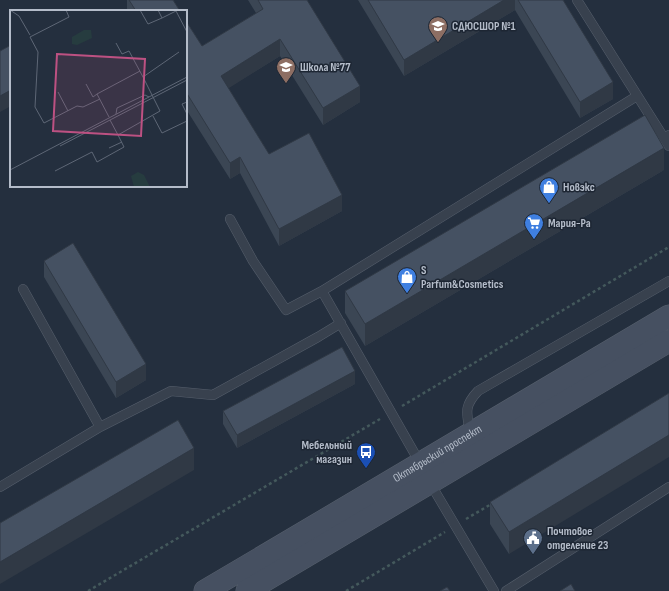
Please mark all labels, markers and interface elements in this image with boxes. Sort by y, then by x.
inset map [10,10,187,187]
school or university icon: СДЮСШОР №1 [427,15,449,43]
place label: СДЮСШОР №1 [452,19,516,34]
school or university icon: Школа №77 [275,56,297,84]
place label: Школа №77 [300,60,351,75]
shop icon: Новэкс [538,176,560,204]
place label: Новэкс [563,180,595,195]
supermarket icon: Мария-Ра [523,212,545,240]
place label: Мария-Ра [548,216,591,231]
place label: S Parfum&Cosmetics [421,263,504,292]
shop icon: S Parfum&Cosmetics [396,266,418,294]
street label: Октябрьский проспект [390,421,485,486]
place label: Мебельный магазин [301,438,352,467]
bus stop icon: Мебельный магазин [355,441,377,469]
place label: Почтовое отделение 23 [547,524,608,553]
public building icon: Почтовое отделение 23 [522,527,544,555]

